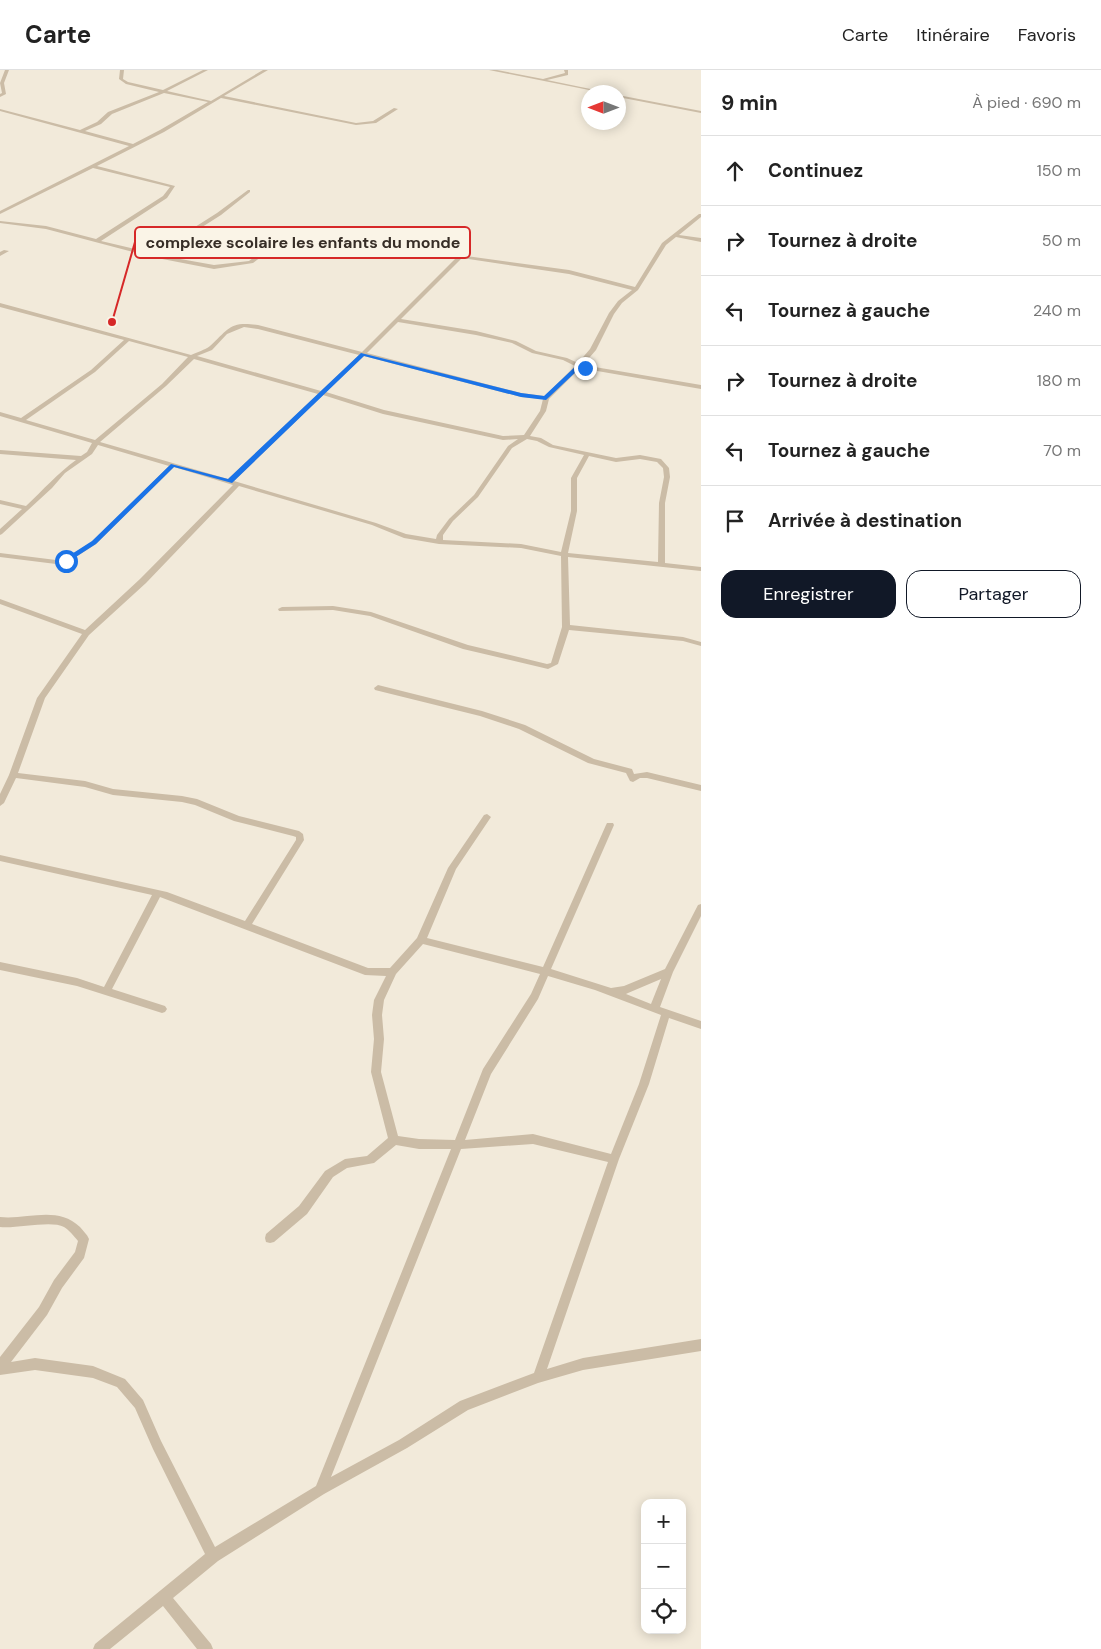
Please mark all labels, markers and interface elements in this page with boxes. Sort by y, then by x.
text: Carte [25,19,91,50]
text: Carte [842,23,888,47]
text: Itinéraire [916,23,990,47]
text: Favoris [1018,23,1076,47]
north arrow [581,85,626,130]
text: 9 min [721,89,778,117]
text: À pied · 690 m [972,92,1081,113]
icon: ahead [721,157,749,185]
text: Continuez [768,158,863,183]
text: 150 m [1037,160,1081,181]
callout: complexe scolaire les enfants du monde [135,227,470,258]
icon: right [721,227,749,255]
text: Tournez à droite [768,228,918,253]
text: 50 m [1042,230,1081,251]
text: complexe scolaire les enfants du monde [146,232,460,253]
icon: left [721,297,749,325]
text: Tournez à gauche [768,298,930,323]
text: 240 m [1033,300,1081,321]
route end [574,357,597,380]
icon: right [721,367,749,395]
text: Tournez à droite [768,368,918,393]
text: 180 m [1037,370,1081,391]
icon: left [721,437,749,465]
text: Tournez à gauche [768,438,930,463]
text: 70 m [1043,440,1081,461]
icon: arrive [721,507,749,535]
text: Arrivée à destination [768,508,962,533]
route start [55,550,78,573]
button: Enregistrer [721,570,896,618]
button: Partager [906,570,1081,618]
map controls [641,1499,686,1634]
button: + [641,1499,686,1544]
button: − [641,1544,686,1589]
button: locate [641,1589,686,1634]

